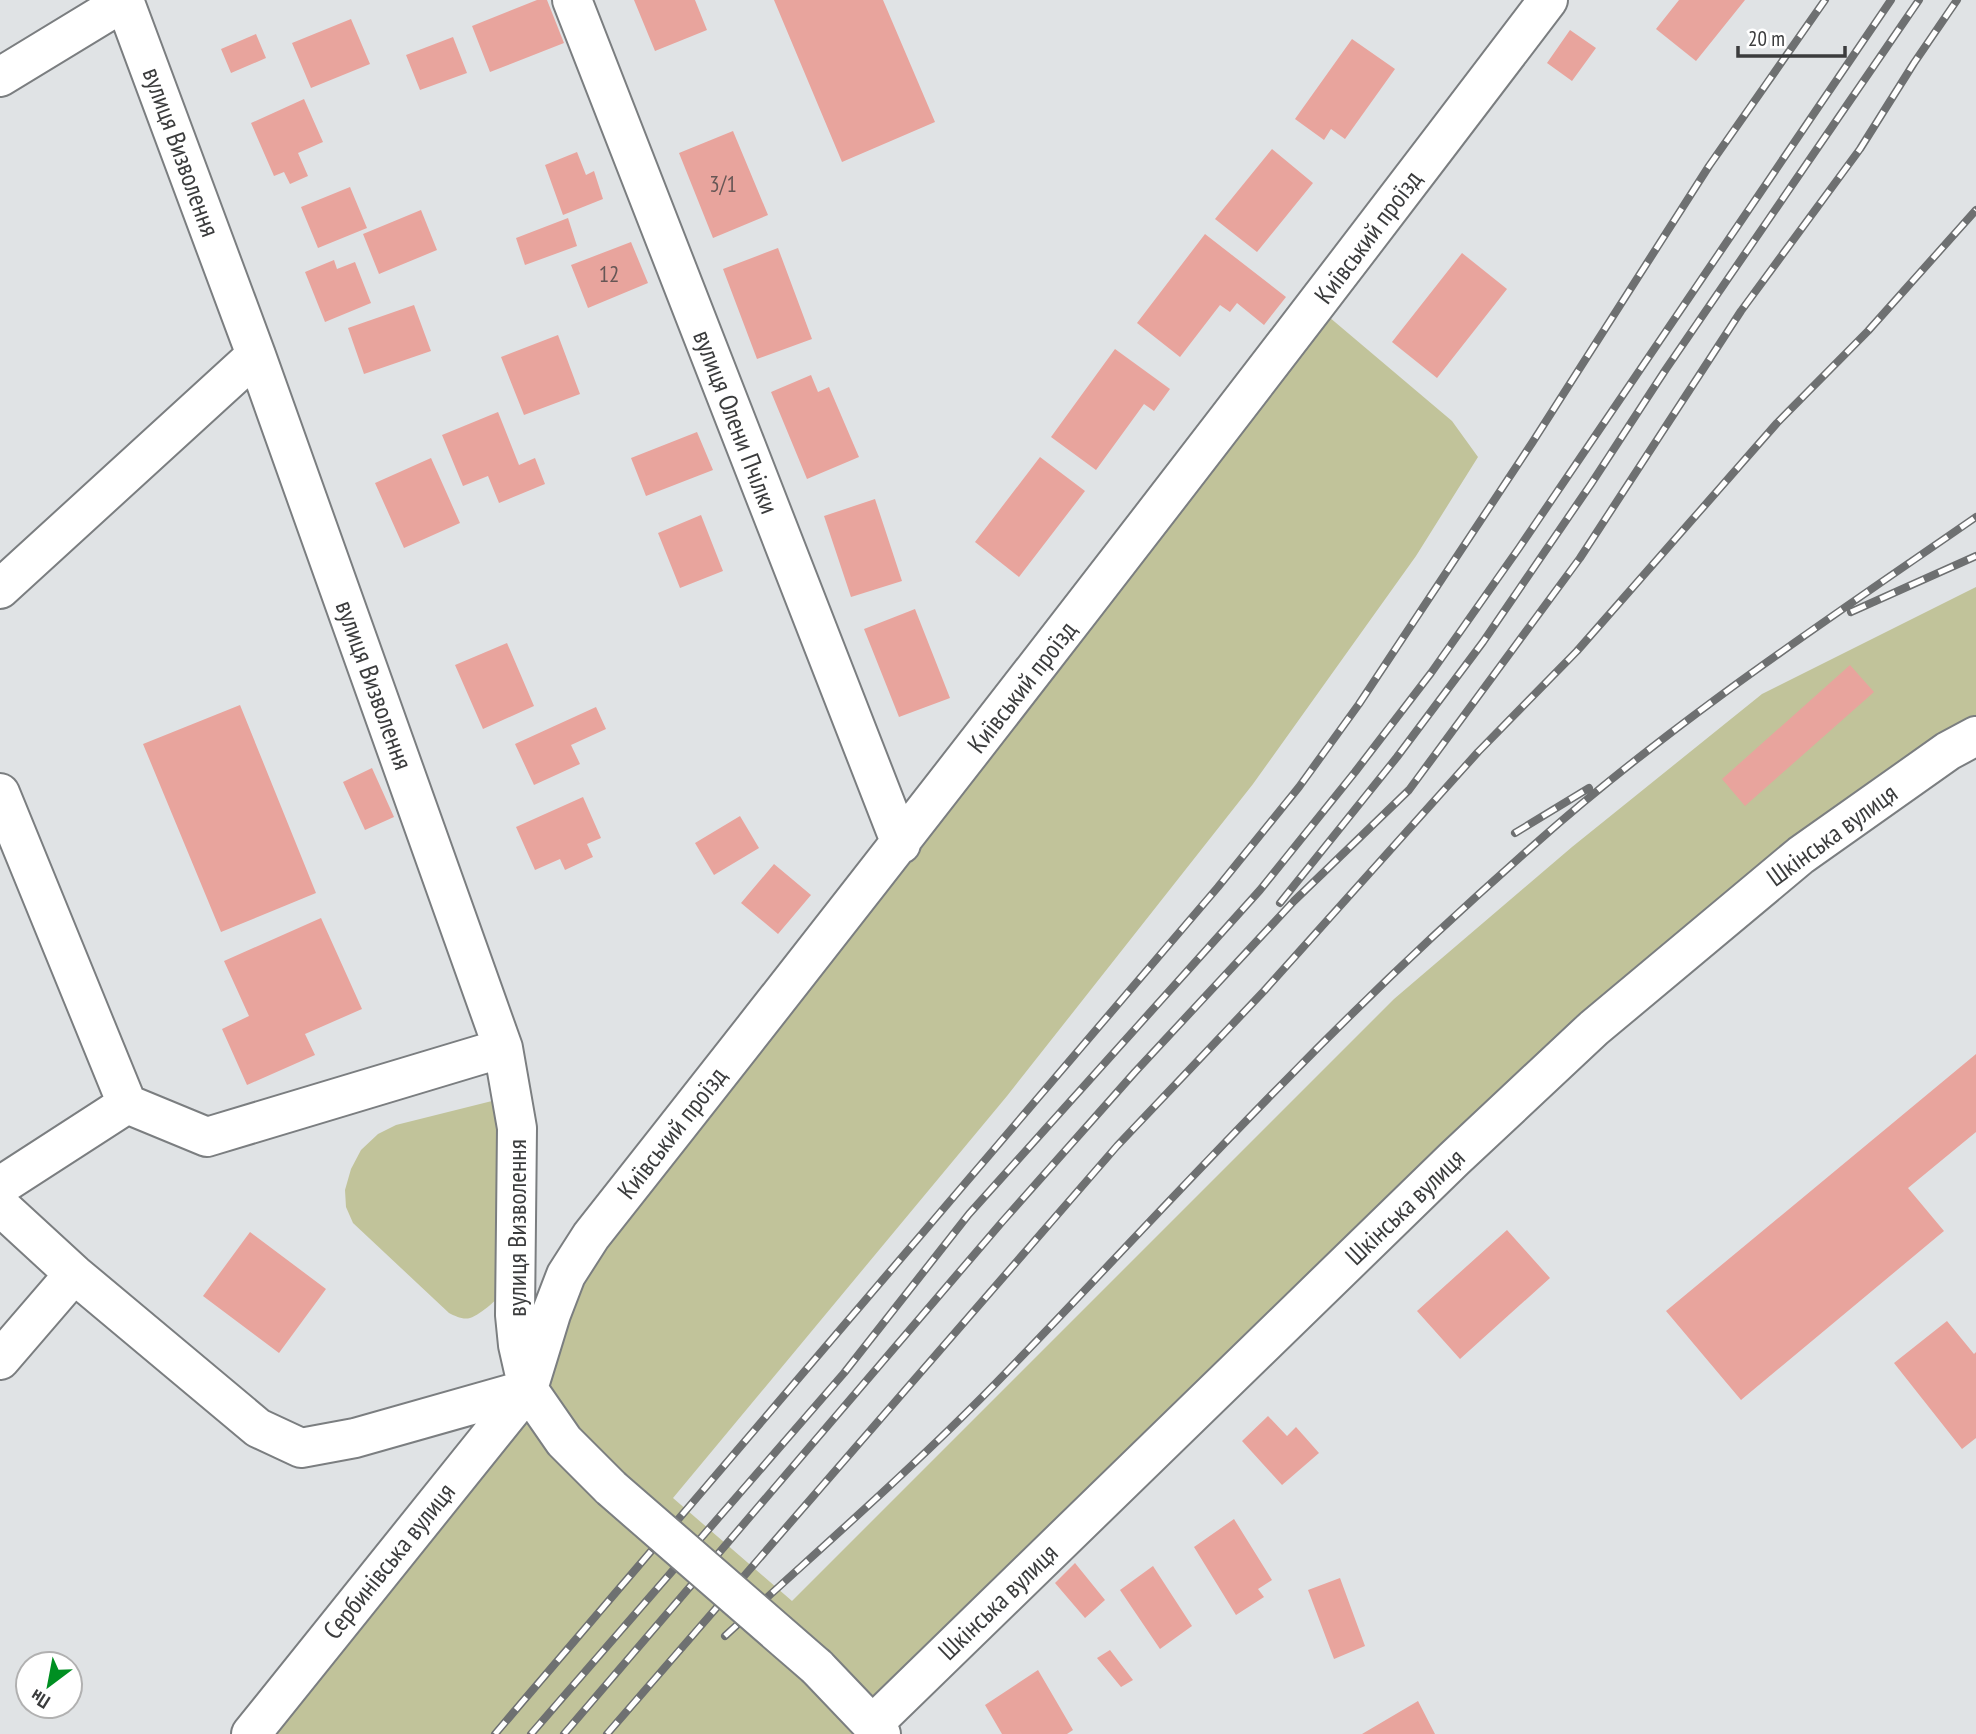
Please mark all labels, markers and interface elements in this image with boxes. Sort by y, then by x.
scale bar [1738,14,1845,58]
text: 20 m [1748,25,1785,52]
street label: вулиця Визволення [136,63,227,241]
street label: Київський проїзд [1307,163,1428,310]
house number: 3/1 [709,169,737,198]
house number: 12 [599,259,619,288]
street label: вулиця Олени Пчілки [686,325,787,518]
street label: вулиця Визволення [329,596,420,774]
street label: Київський проїзд [960,614,1083,759]
street label: Шкінська вулиця [1760,776,1904,893]
street label: Київський проїзд [610,1060,733,1205]
street label: вулиця Визволення [500,1139,533,1317]
street label: Шкінська вулиця [1338,1141,1471,1272]
street label: Сербинівська вулиця [315,1476,462,1646]
street label: Шкінська вулиця [931,1536,1064,1667]
north arrow [14,1650,84,1720]
text: Пн [26,1684,54,1714]

